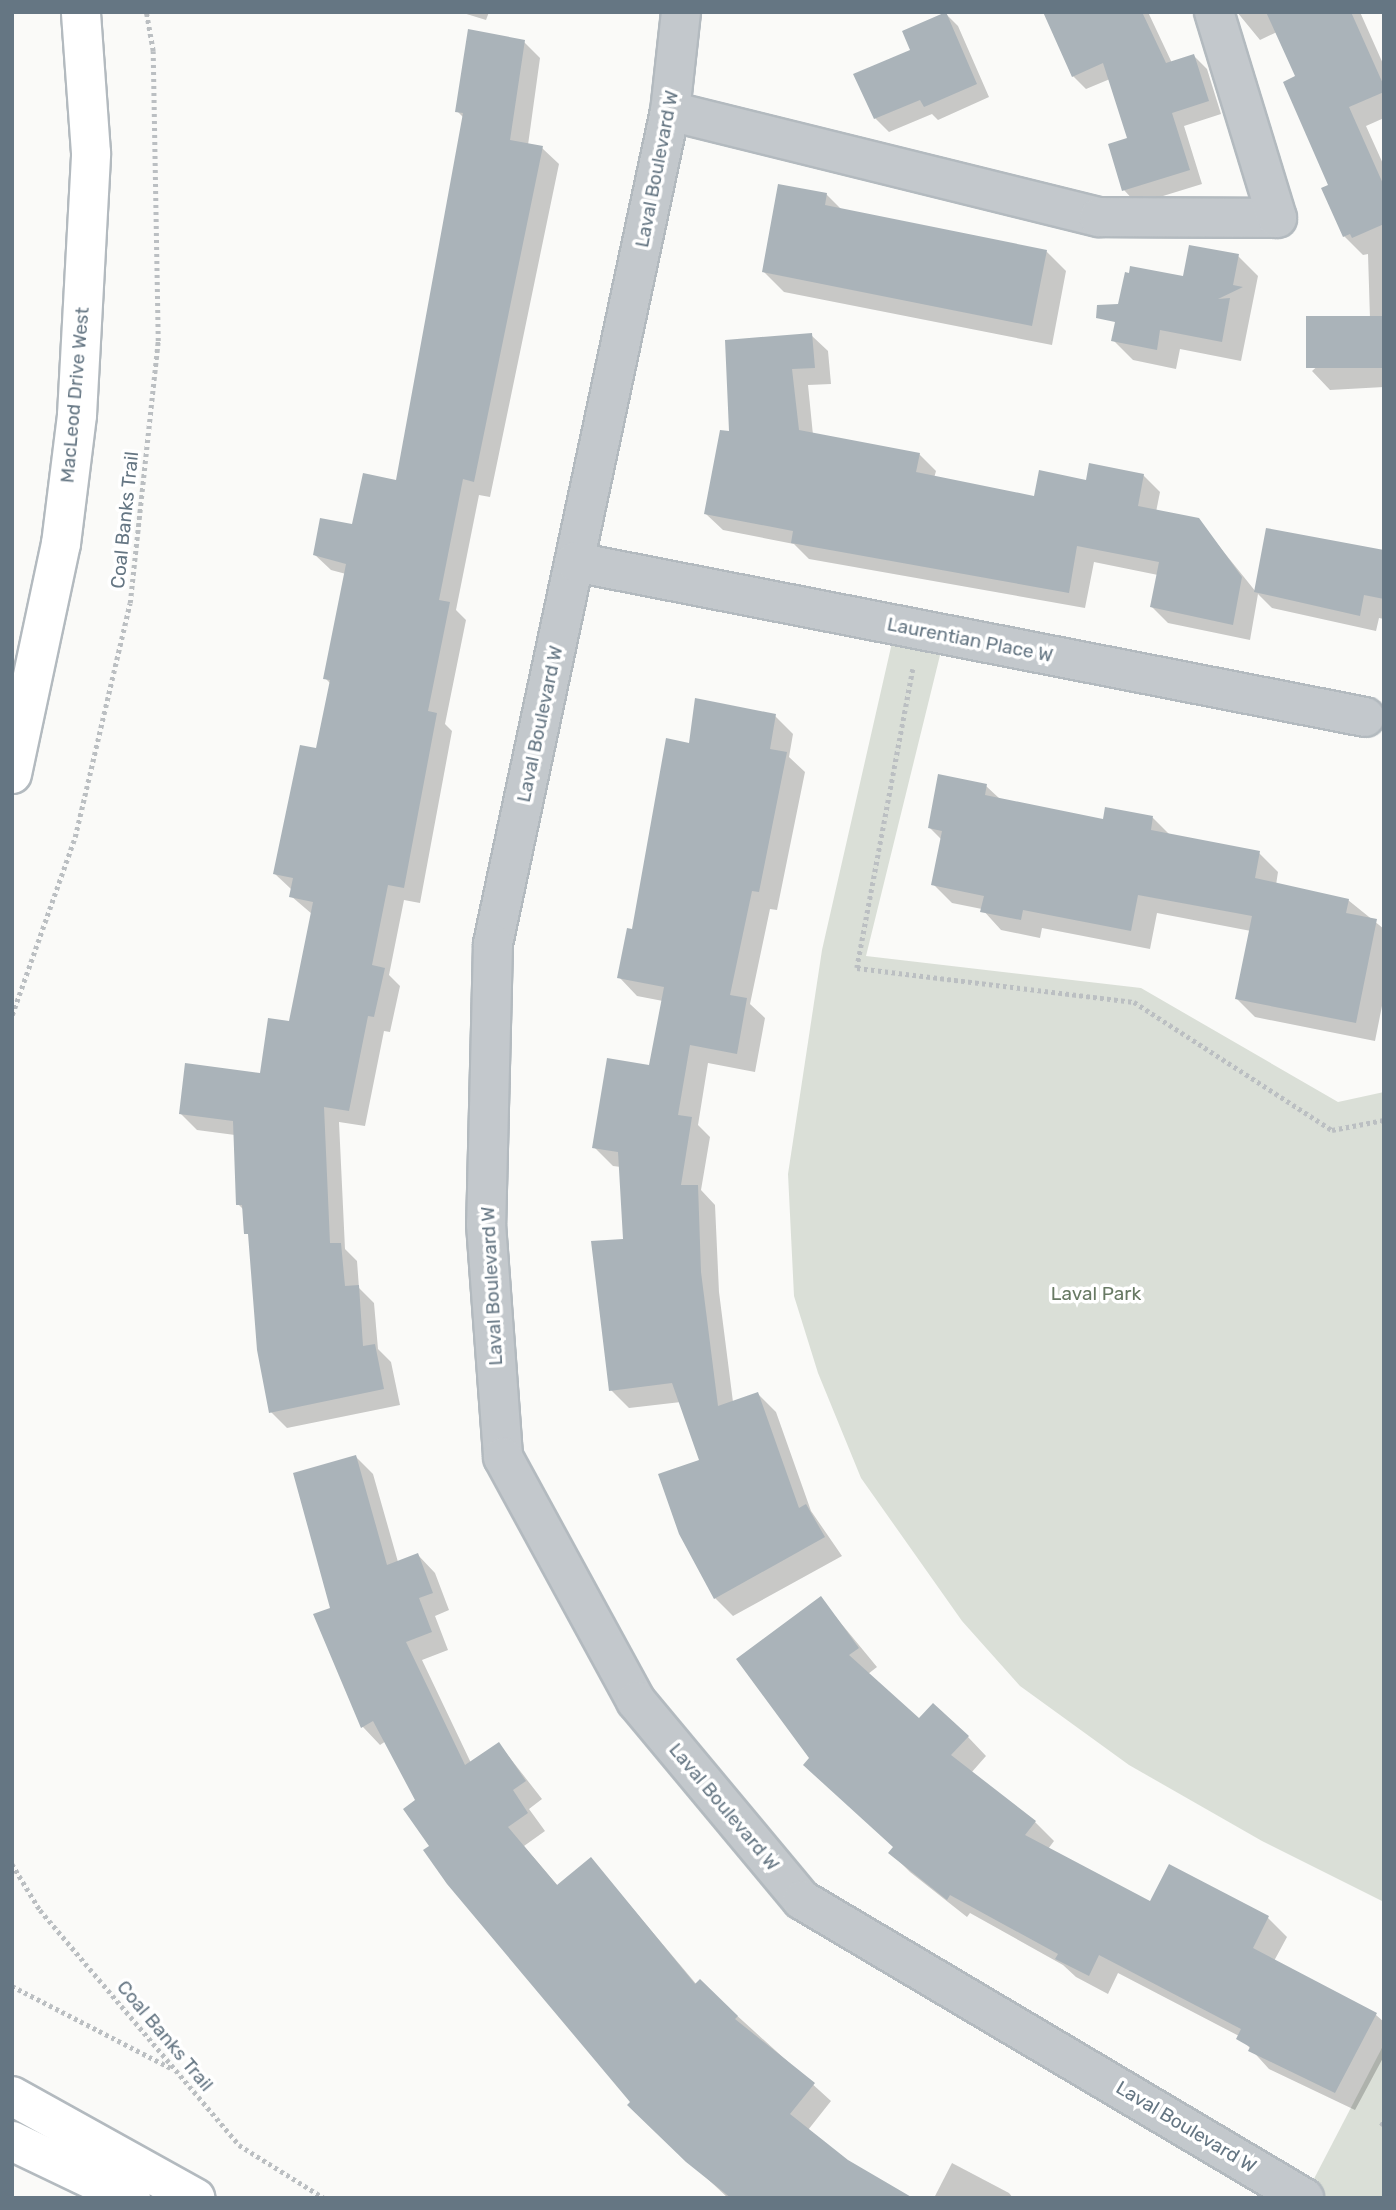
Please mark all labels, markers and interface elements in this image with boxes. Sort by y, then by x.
street label: Laval Boulevard W [631,88,683,250]
street label: MacLeod Drive West [56,306,94,484]
street label: Coal Banks Trail [106,450,144,590]
street label: Laurentian Place W [885,613,1055,667]
street label: Laval Boulevard W [512,644,568,804]
street label: Laval Boulevard W [476,1206,508,1366]
park label: Laval Park [1051,1283,1141,1305]
street label: Laval Boulevard W [664,1739,784,1875]
street label: Coal Banks Trail [112,1976,218,2096]
street label: Laval Boulevard W [1112,2076,1260,2178]

